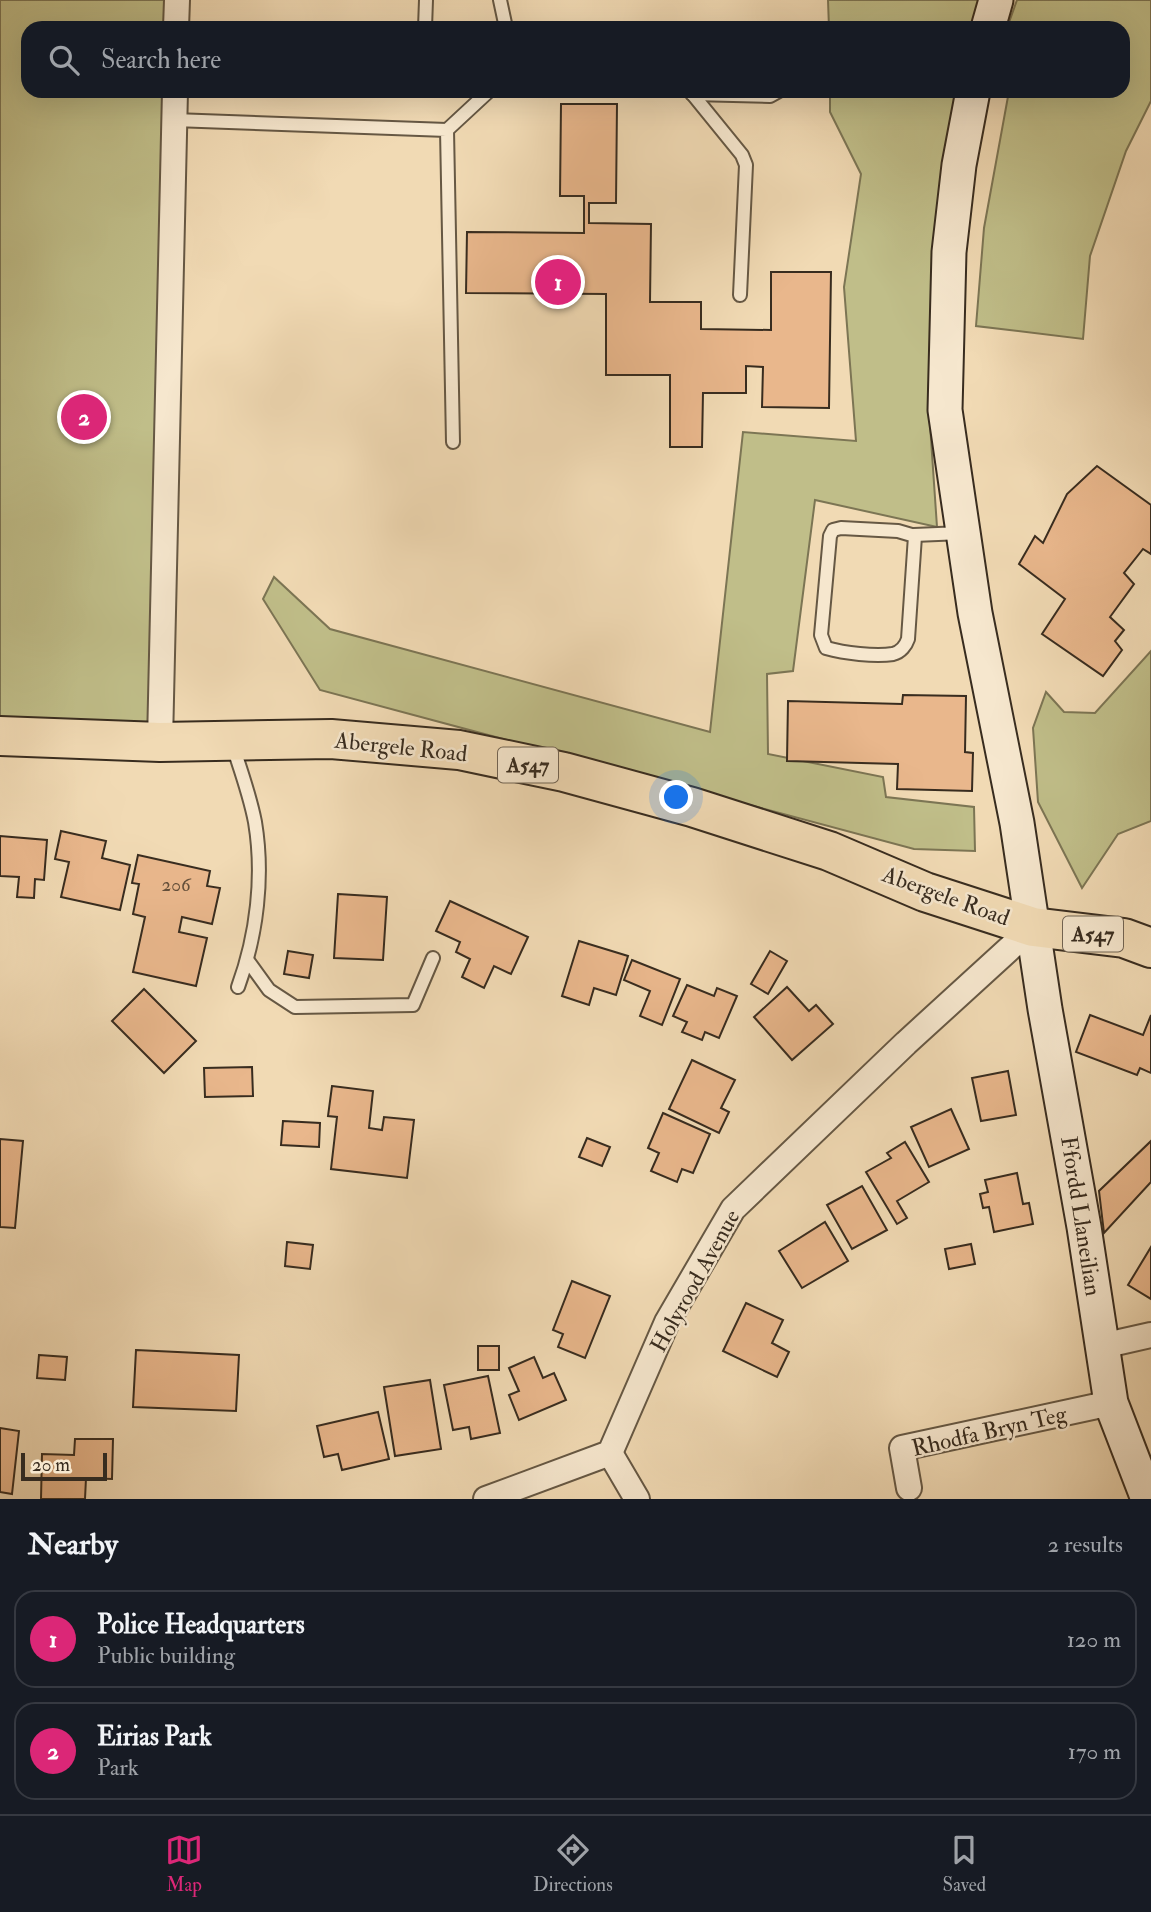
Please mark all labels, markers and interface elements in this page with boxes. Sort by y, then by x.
search box [21,21,1130,98]
icon: search [45,41,83,79]
text: Search here [101,44,221,76]
pin: 1 [535,256,581,308]
pin: 2 [61,391,107,443]
street label: Abergele Road [332,726,469,768]
road number: A547 [498,748,558,782]
your location [659,780,693,814]
street label: Abergele Road [877,859,1014,932]
house number: 206 [162,873,192,897]
road number: A547 [1063,916,1123,951]
street label: Ffordd Llaneilian [1054,1134,1108,1298]
street label: Holyrood Avenue [644,1204,746,1357]
street label: Rhodfa Bryn Teg [909,1399,1070,1463]
scale bar [21,1450,107,1482]
text: 20 m [32,1453,70,1477]
text: Nearby [28,1526,118,1563]
text: 2 results [1048,1530,1123,1559]
text: Police Headquarters [97,1609,305,1641]
text: 1 [49,1625,57,1654]
text: 120 m [1067,1625,1121,1654]
text: Public building [97,1641,235,1670]
text: Eirias Park [97,1721,212,1753]
text: 2 [47,1737,59,1766]
text: 170 m [1068,1737,1121,1766]
text: Park [97,1753,139,1782]
tab: Map [165,1831,203,1897]
tab: Directions [533,1831,613,1897]
tab: Saved [943,1831,986,1897]

